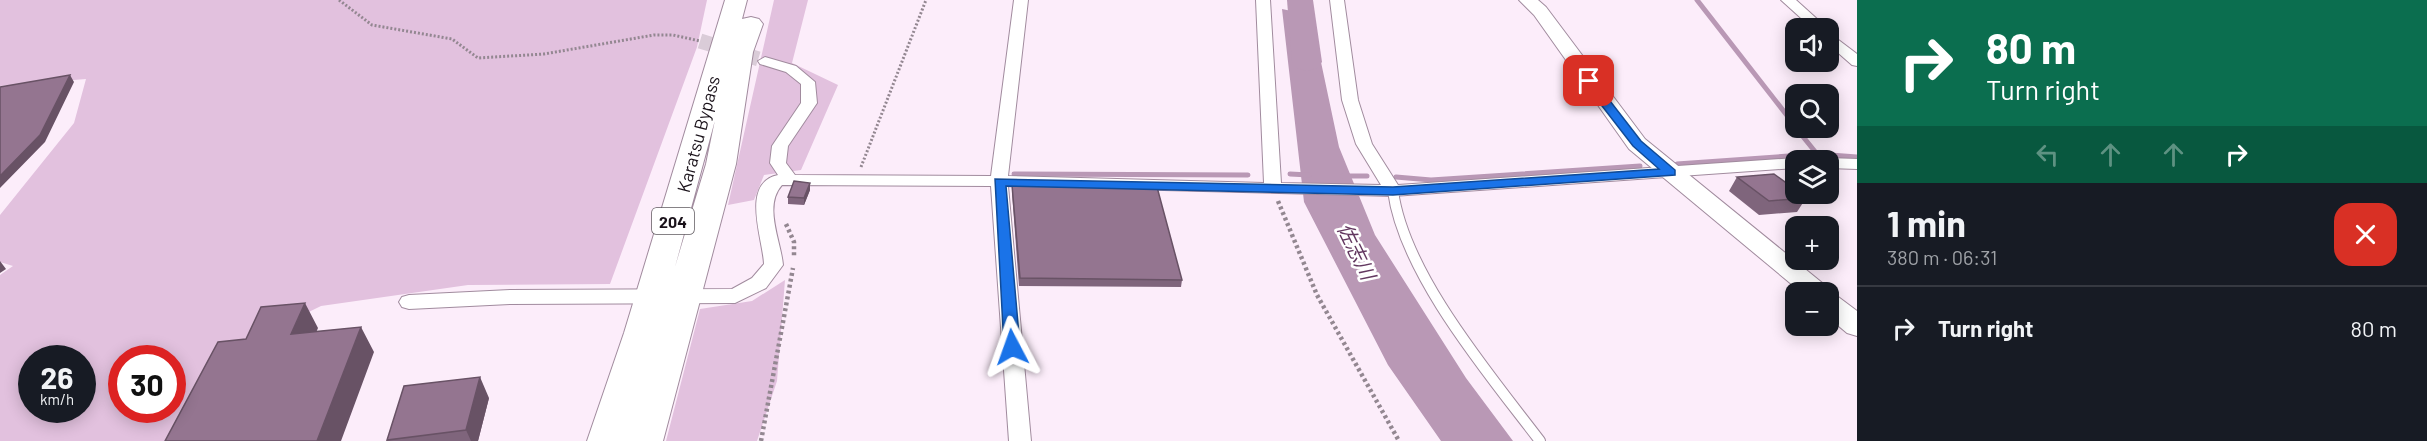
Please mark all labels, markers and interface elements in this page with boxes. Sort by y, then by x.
map controls [1785,18,1839,336]
button: sound [1785,18,1839,72]
text: 80 m [1986,22,2076,72]
icon: right [1887,24,1965,102]
pin [1563,55,1614,106]
icon: arrive [1572,64,1605,97]
street label: Karatsu Bypass [672,73,724,195]
text: Turn right [1986,73,2100,105]
button: search [1785,84,1839,138]
icon: left [2031,138,2064,171]
icon: ahead [2094,138,2127,171]
icon: ahead [2157,138,2190,171]
icon: right [2220,138,2253,171]
button: layers [1785,150,1839,204]
text: 1 min [1887,201,1966,244]
button: close [2334,203,2397,266]
road number: 204 [652,208,694,234]
button: + [1785,216,1839,270]
water label: 佐志川 [1333,219,1382,285]
text: 380 m · 06:31 [1887,245,1997,269]
button: − [1785,282,1839,336]
icon: right [1887,312,1920,345]
position arrow [980,315,1044,379]
text: Turn right [1938,315,2033,341]
text: 80 m [2351,315,2397,341]
speed limit sign: 30 [108,345,186,423]
text: 26 [41,359,73,395]
text: km/h [40,390,74,408]

